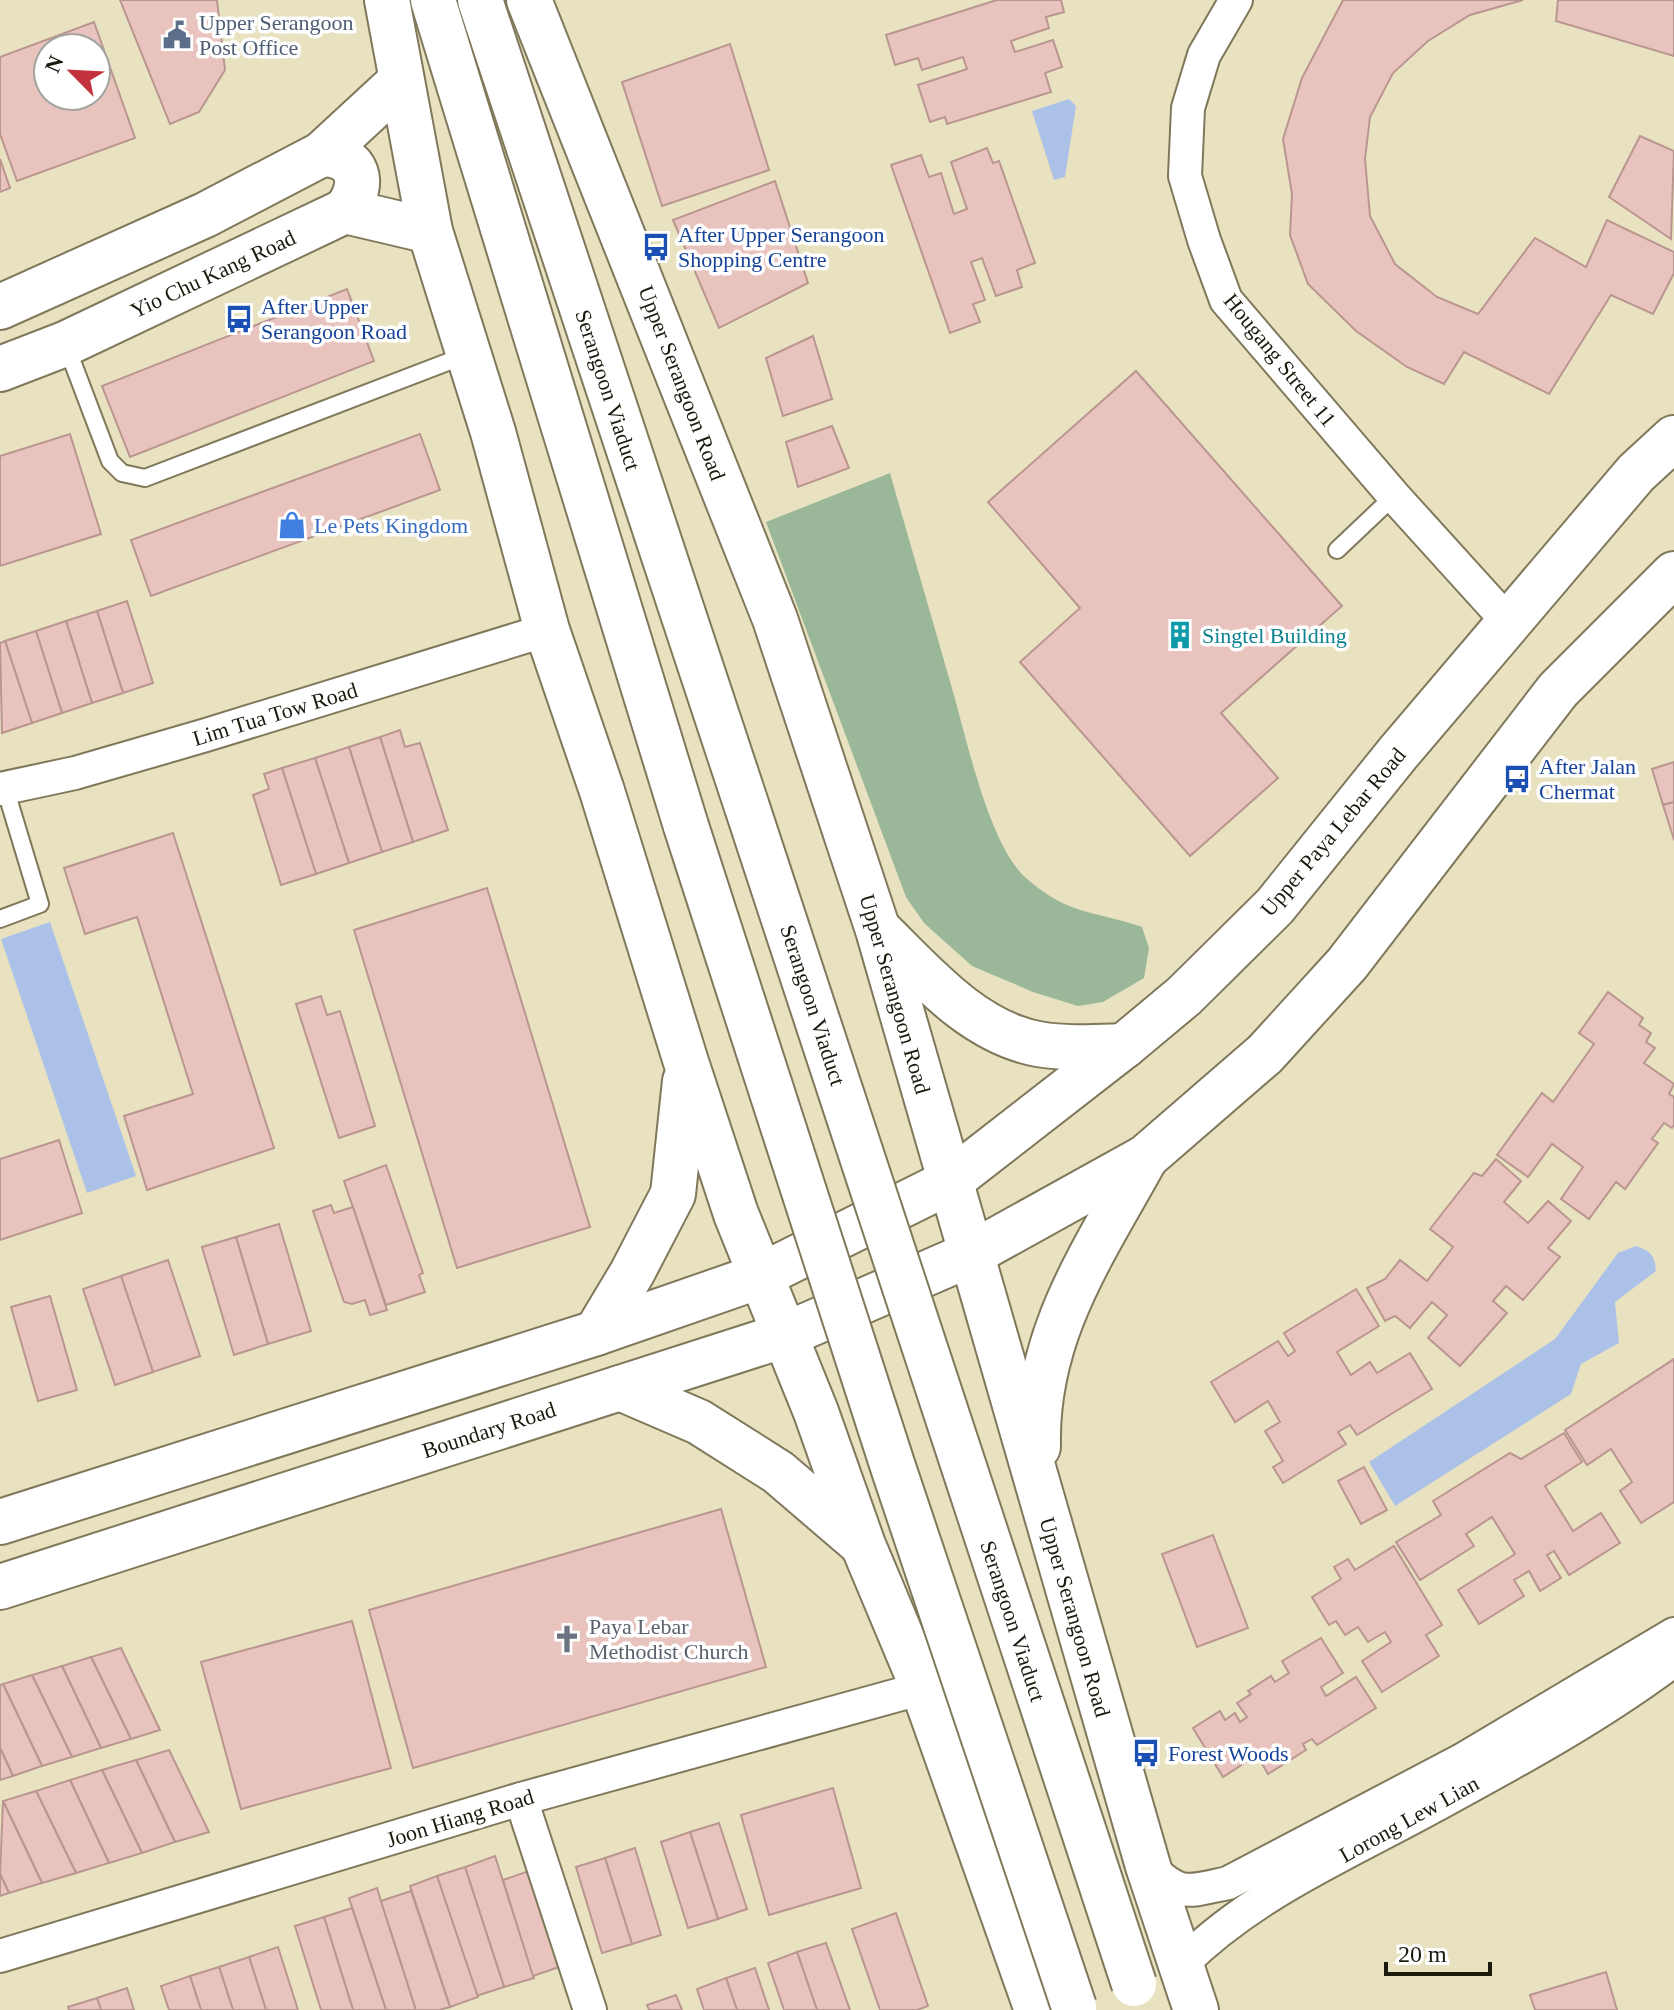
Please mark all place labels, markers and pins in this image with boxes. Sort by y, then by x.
place label: Upper Serangoon Post Office [199,10,354,60]
public building icon: Upper Serangoon Post Office [162,20,192,50]
place label: After Upper Serangoon Shopping Centre [678,222,885,272]
bus stop icon: After Upper Serangoon Shopping Centre [641,232,671,262]
place label: After Upper Serangoon Road [261,294,407,344]
bus stop icon: After Upper Serangoon Road [224,304,254,334]
shop icon: Le Pets Kingdom [277,510,307,540]
place label: Le Pets Kingdom [314,513,468,538]
building icon: Singtel Building [1165,620,1195,650]
place label: Singtel Building [1202,623,1347,648]
place label: After Jalan Chermat [1539,754,1636,804]
bus stop icon: After Jalan Chermat [1502,764,1532,794]
place label: Paya Lebar Methodist Church [589,1614,749,1664]
church icon: Paya Lebar Methodist Church [552,1624,582,1654]
bus stop icon: Forest Woods [1131,1738,1161,1768]
place label: Forest Woods [1168,1741,1289,1766]

